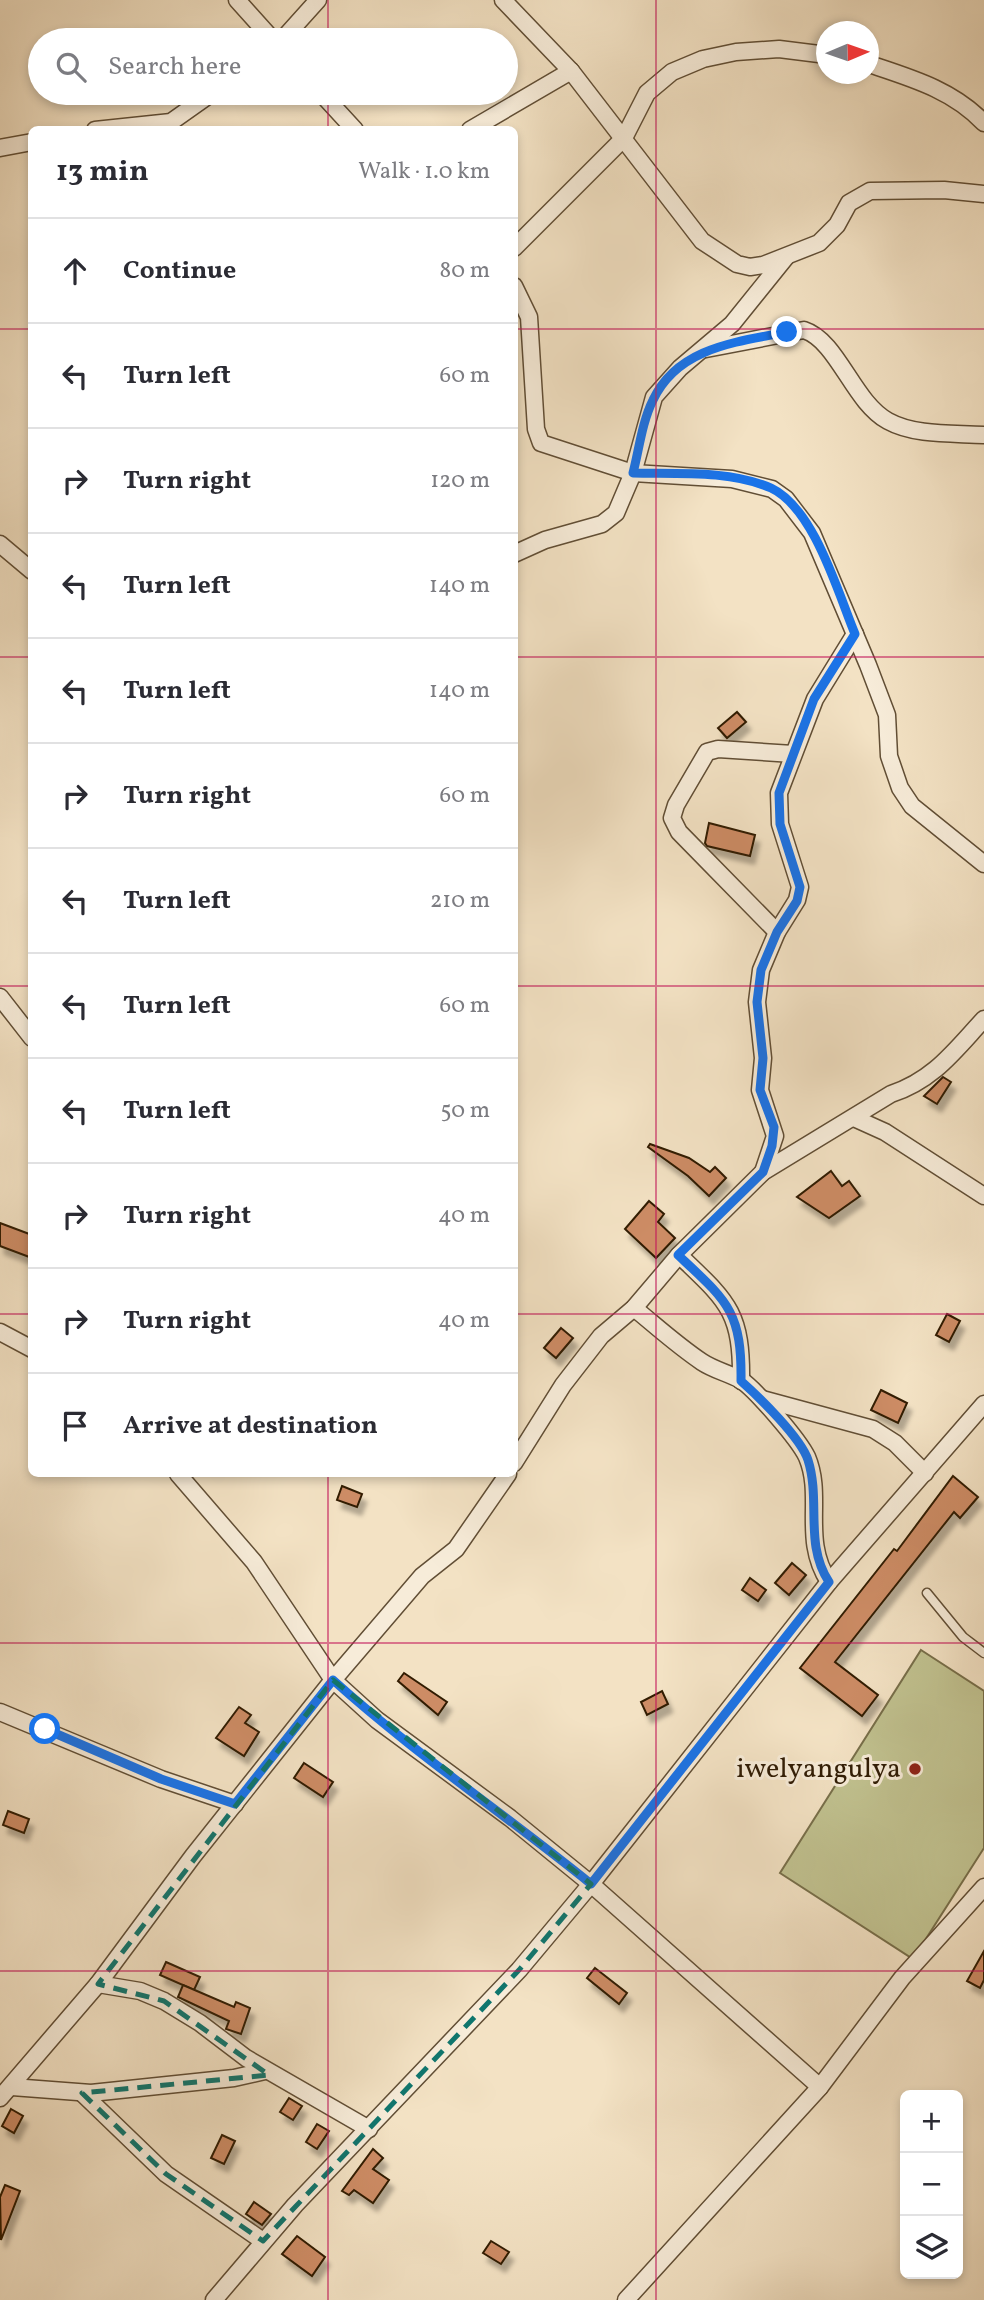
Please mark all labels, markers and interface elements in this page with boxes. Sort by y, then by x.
north arrow [816,21,879,84]
search box [28,28,518,105]
icon: search [52,48,90,86]
text: Search here [108,49,241,85]
text: 13 min [56,151,149,193]
text: Walk · 1.0 km [358,156,490,188]
icon: ahead [56,252,94,290]
text: Continue [123,253,236,289]
text: 80 m [440,255,490,287]
route end [771,316,802,347]
icon: left [56,357,94,395]
text: Turn left [123,358,231,394]
text: 60 m [440,360,490,392]
icon: right [56,462,94,500]
text: Turn right [123,463,251,499]
text: 120 m [430,465,490,497]
icon: left [56,567,94,605]
text: Turn left [123,568,231,604]
text: 140 m [429,570,490,602]
icon: left [56,672,94,710]
text: Turn left [123,673,231,709]
text: 140 m [429,675,490,707]
icon: right [56,777,94,815]
text: Turn right [123,778,251,814]
text: 60 m [440,780,490,812]
icon: left [56,882,94,920]
text: Turn left [123,883,231,919]
text: 210 m [430,885,490,917]
icon: left [56,987,94,1025]
text: Turn left [123,988,231,1024]
text: 60 m [440,990,490,1022]
icon: left [56,1092,94,1130]
text: Turn left [123,1093,231,1129]
text: 50 m [441,1095,490,1127]
icon: right [56,1197,94,1235]
text: Turn right [123,1198,251,1234]
text: 40 m [438,1200,490,1232]
icon: right [56,1302,94,1340]
text: Turn right [123,1303,251,1339]
text: 40 m [438,1305,490,1337]
icon: arrive [56,1407,94,1445]
text: Arrive at destination [123,1408,378,1444]
route start [29,1713,60,1744]
place label: iwelyangulya [736,1750,901,1789]
marker: iwelyangulya [907,1761,923,1777]
map controls [900,2090,963,2279]
button: + [900,2090,963,2153]
button: − [900,2153,963,2216]
button: layers [900,2216,963,2279]

